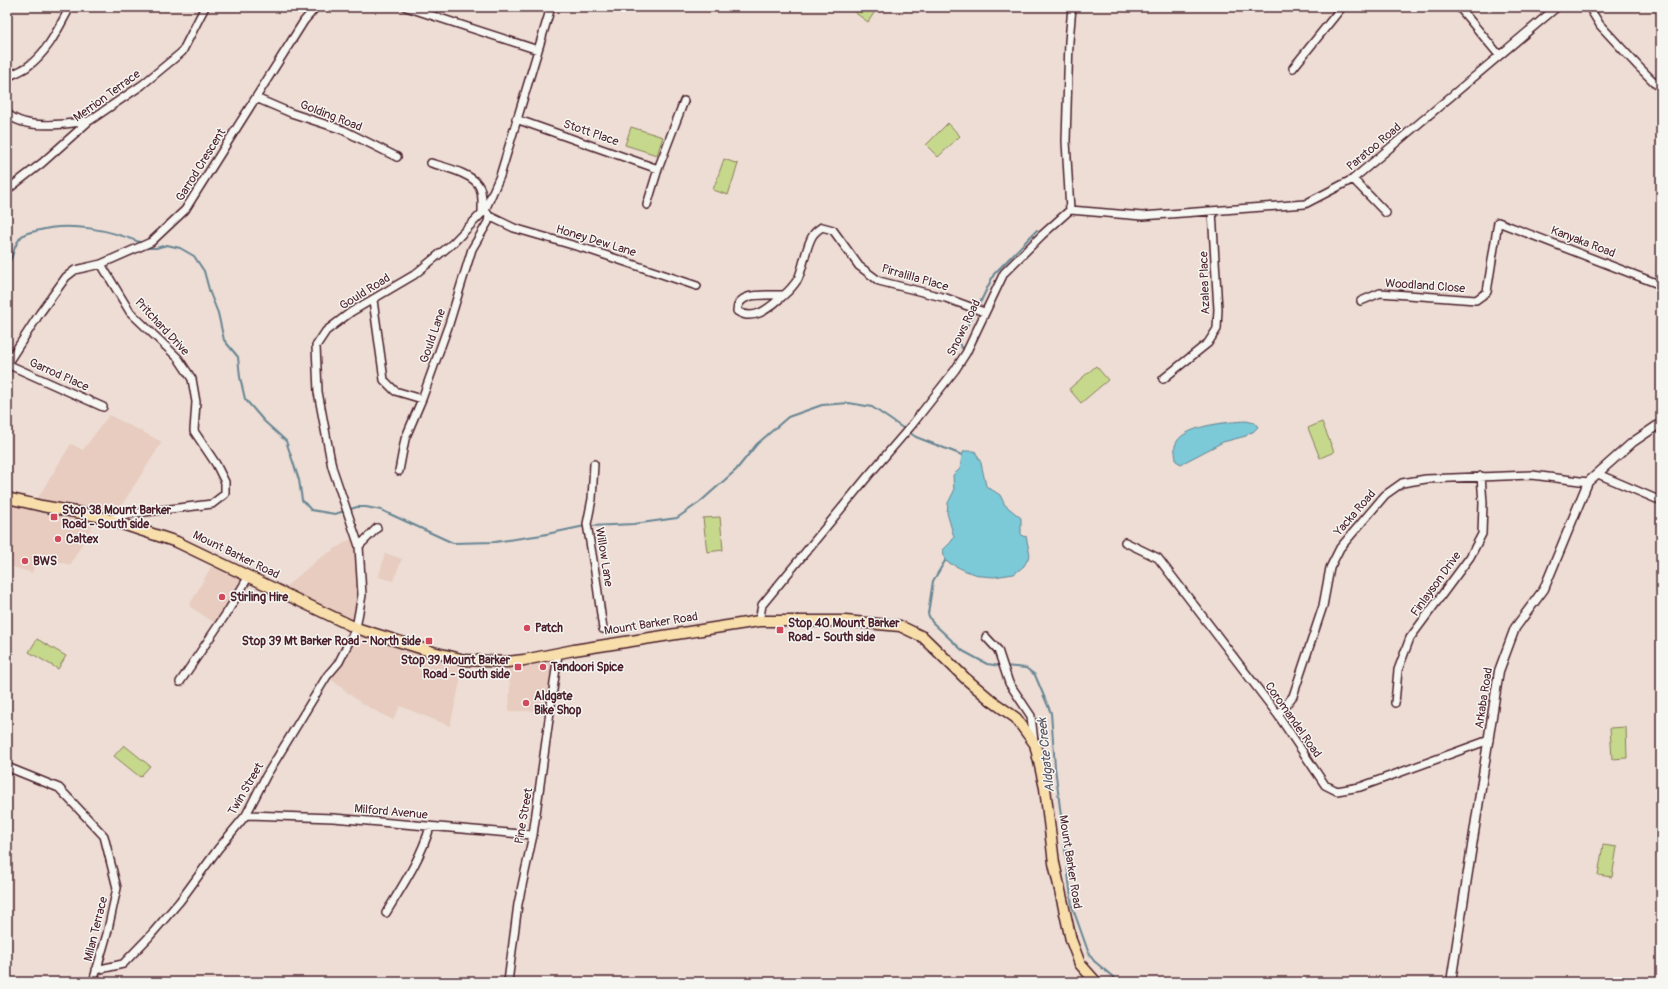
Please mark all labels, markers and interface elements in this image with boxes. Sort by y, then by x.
street label: Merrion Terrace [71,67,143,125]
street label: Golding Road [298,97,364,135]
street label: Stott Place [561,117,621,149]
street label: Paratoo Road [1344,120,1404,174]
street label: Garrod Crescent [173,126,229,204]
street label: Honey Dew Lane [554,222,638,260]
street label: Kanyaka Road [1549,223,1617,261]
street label: Azalea Place [1196,251,1214,315]
street label: Pirralilla Place [880,261,950,295]
street label: Gould Road [337,271,393,313]
street label: Woodland Close [1384,276,1466,296]
street label: Pritchard Drive [132,295,192,359]
street label: Snows Road [944,297,984,359]
street label: Gould Lane [417,307,449,365]
street label: Garrod Place [27,355,91,395]
street label: Yacka Road [1330,487,1379,540]
place label: Stop 38 Mount Barker Road - South side [62,503,172,532]
marker: Stop 38 Mount Barker Road - South side [49,512,59,522]
street label: Willow Lane [592,526,616,588]
street label: Mount Barker Road [190,528,282,583]
place label: Caltex [66,532,99,547]
marker: Caltex [53,534,63,544]
street label: Finlayson Drive [1408,549,1465,619]
place label: BWS [33,554,57,569]
marker: BWS [20,556,30,566]
place label: Stirling Hire [230,590,289,605]
marker: Stirling Hire [217,592,227,602]
street label: Mount Barker Road [603,609,699,639]
place label: Stop 40 Mount Barker Road - South side [788,616,900,645]
place label: Patch [535,621,563,636]
marker: Patch [522,623,532,633]
marker: Stop 40 Mount Barker Road - South side [775,625,785,635]
place label: Stop 39 Mt Barker Road - North side [242,634,422,649]
marker: Stop 39 Mt Barker Road - North side [424,636,434,646]
place label: Stop 39 Mount Barker Road - South side [401,653,511,682]
place label: Tandoori Spice [550,660,624,675]
marker: Stop 39 Mount Barker Road - South side [513,662,523,672]
marker: Tandoori Spice [538,662,548,672]
street label: Arkaba Road [1472,666,1496,730]
street label: Coromandel Road [1261,679,1325,761]
place label: Aldgate Bike Shop [534,689,582,718]
marker: Aldgate Bike Shop [521,698,531,708]
water label: Aldgate Creek [1034,715,1058,793]
street label: Twin Street [225,760,267,818]
street label: Pine Street [512,787,536,845]
street label: Milford Avenue [354,801,428,823]
street label: Mount Barker Road [1055,814,1085,910]
street label: Milan Terrace [81,895,111,963]

